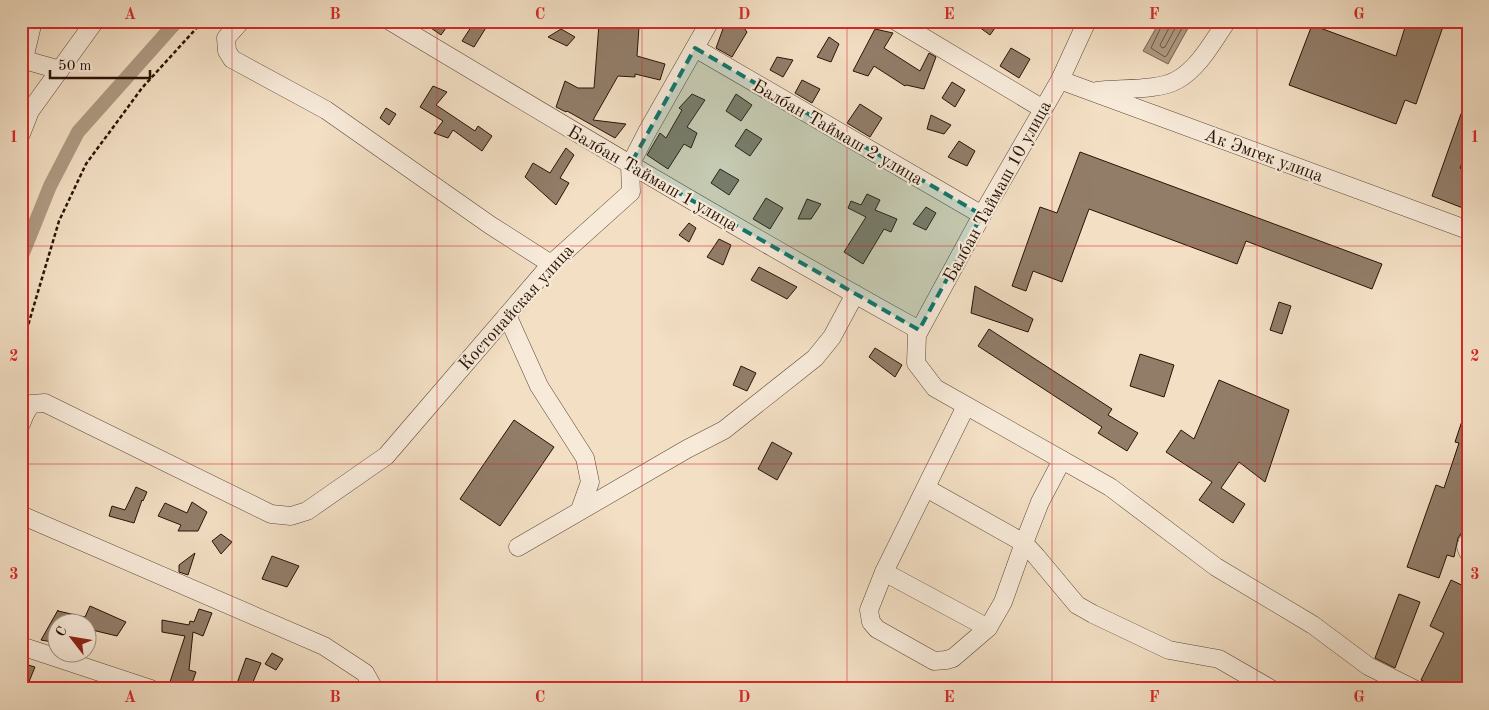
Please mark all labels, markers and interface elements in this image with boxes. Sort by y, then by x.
text: A [124,7,136,23]
text: B [329,7,341,23]
text: C [535,7,545,23]
text: D [738,7,750,23]
text: E [943,7,955,23]
text: F [1149,7,1160,23]
text: G [1353,7,1365,23]
scale bar [50,48,150,80]
text: 50 m [58,59,92,74]
street label: Балбан Таймаш 2 улица [749,77,926,189]
street label: Балбан Таймаш 10 улица [941,98,1055,285]
street label: Балбан Таймаш 1 улица [564,123,741,235]
street label: Ак Эмгек улица [1202,126,1326,186]
text: 1 [9,130,19,146]
text: 1 [1470,130,1480,146]
street label: Костонайская улица [456,241,578,374]
text: 2 [9,349,19,365]
text: 2 [1470,349,1480,365]
text: 3 [9,567,19,583]
text: 3 [1470,567,1480,583]
north arrow [48,612,98,662]
text: С [53,624,70,639]
text: A [124,690,136,706]
text: B [329,690,341,706]
text: C [535,690,545,706]
text: D [738,690,750,706]
text: E [943,690,955,706]
text: F [1149,690,1160,706]
text: G [1353,690,1365,706]

